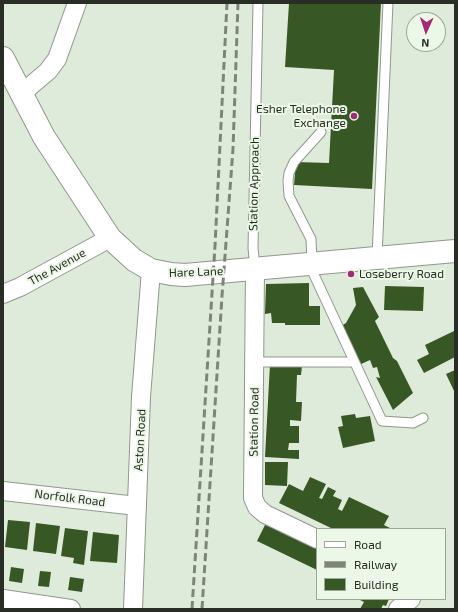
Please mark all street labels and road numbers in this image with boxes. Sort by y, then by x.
street label: Station Approach [246,137,262,231]
street label: The Avenue [26,245,88,289]
street label: Hare Lane [168,264,224,280]
street label: Station Road [246,387,262,457]
street label: Aston Road [131,409,149,471]
street label: Norfolk Road [34,487,106,509]

